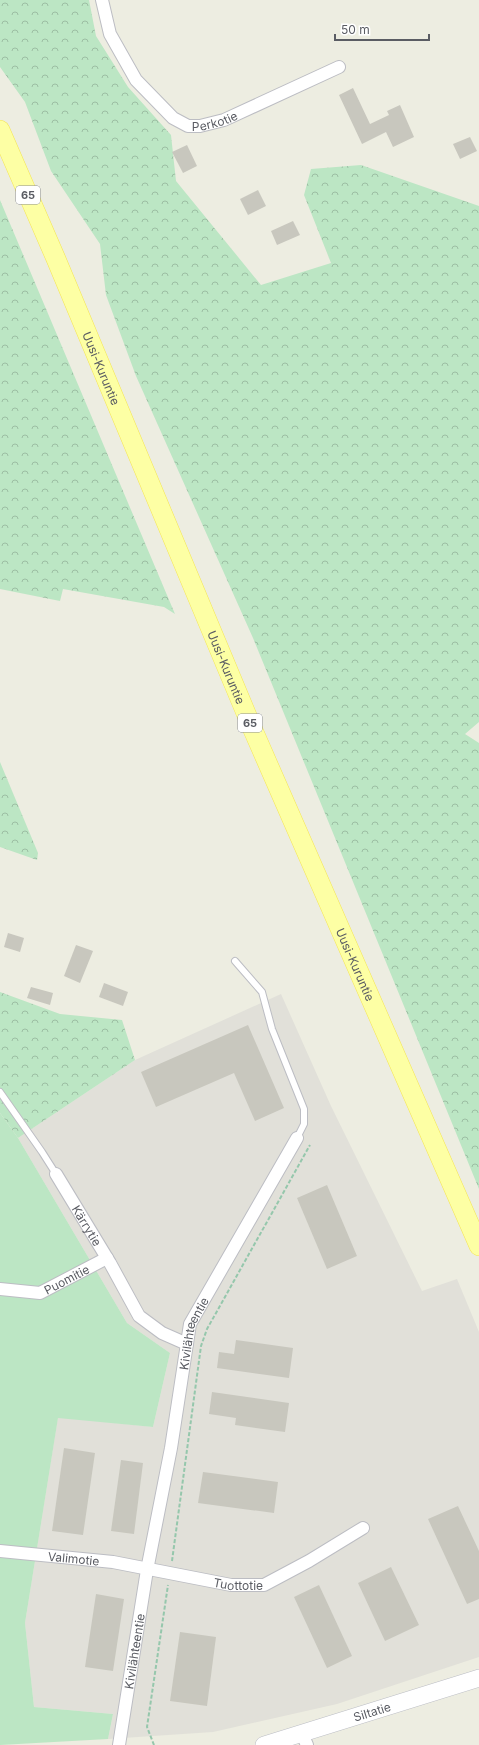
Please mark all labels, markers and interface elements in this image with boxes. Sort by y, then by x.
scale bar [335,16,429,42]
text: 50 m [341,22,370,37]
street label: Perkotie [192,107,240,134]
road number: 65 [16,186,40,204]
street label: Uusi-Kuruntie [80,329,124,407]
street label: Uusi-Kuruntie [205,628,249,706]
road number: 65 [238,714,262,732]
street label: Uusi-Kuruntie [333,926,378,1003]
street label: Kärrytie [69,1202,105,1248]
street label: Puomitie [41,1261,92,1297]
street label: Kivilähteentie [176,1294,212,1371]
street label: Valimotie [47,1548,100,1568]
street label: Tuottotie [212,1574,263,1593]
street label: Kivilähteentie [121,1612,147,1690]
street label: Siltatie [351,1699,392,1724]

